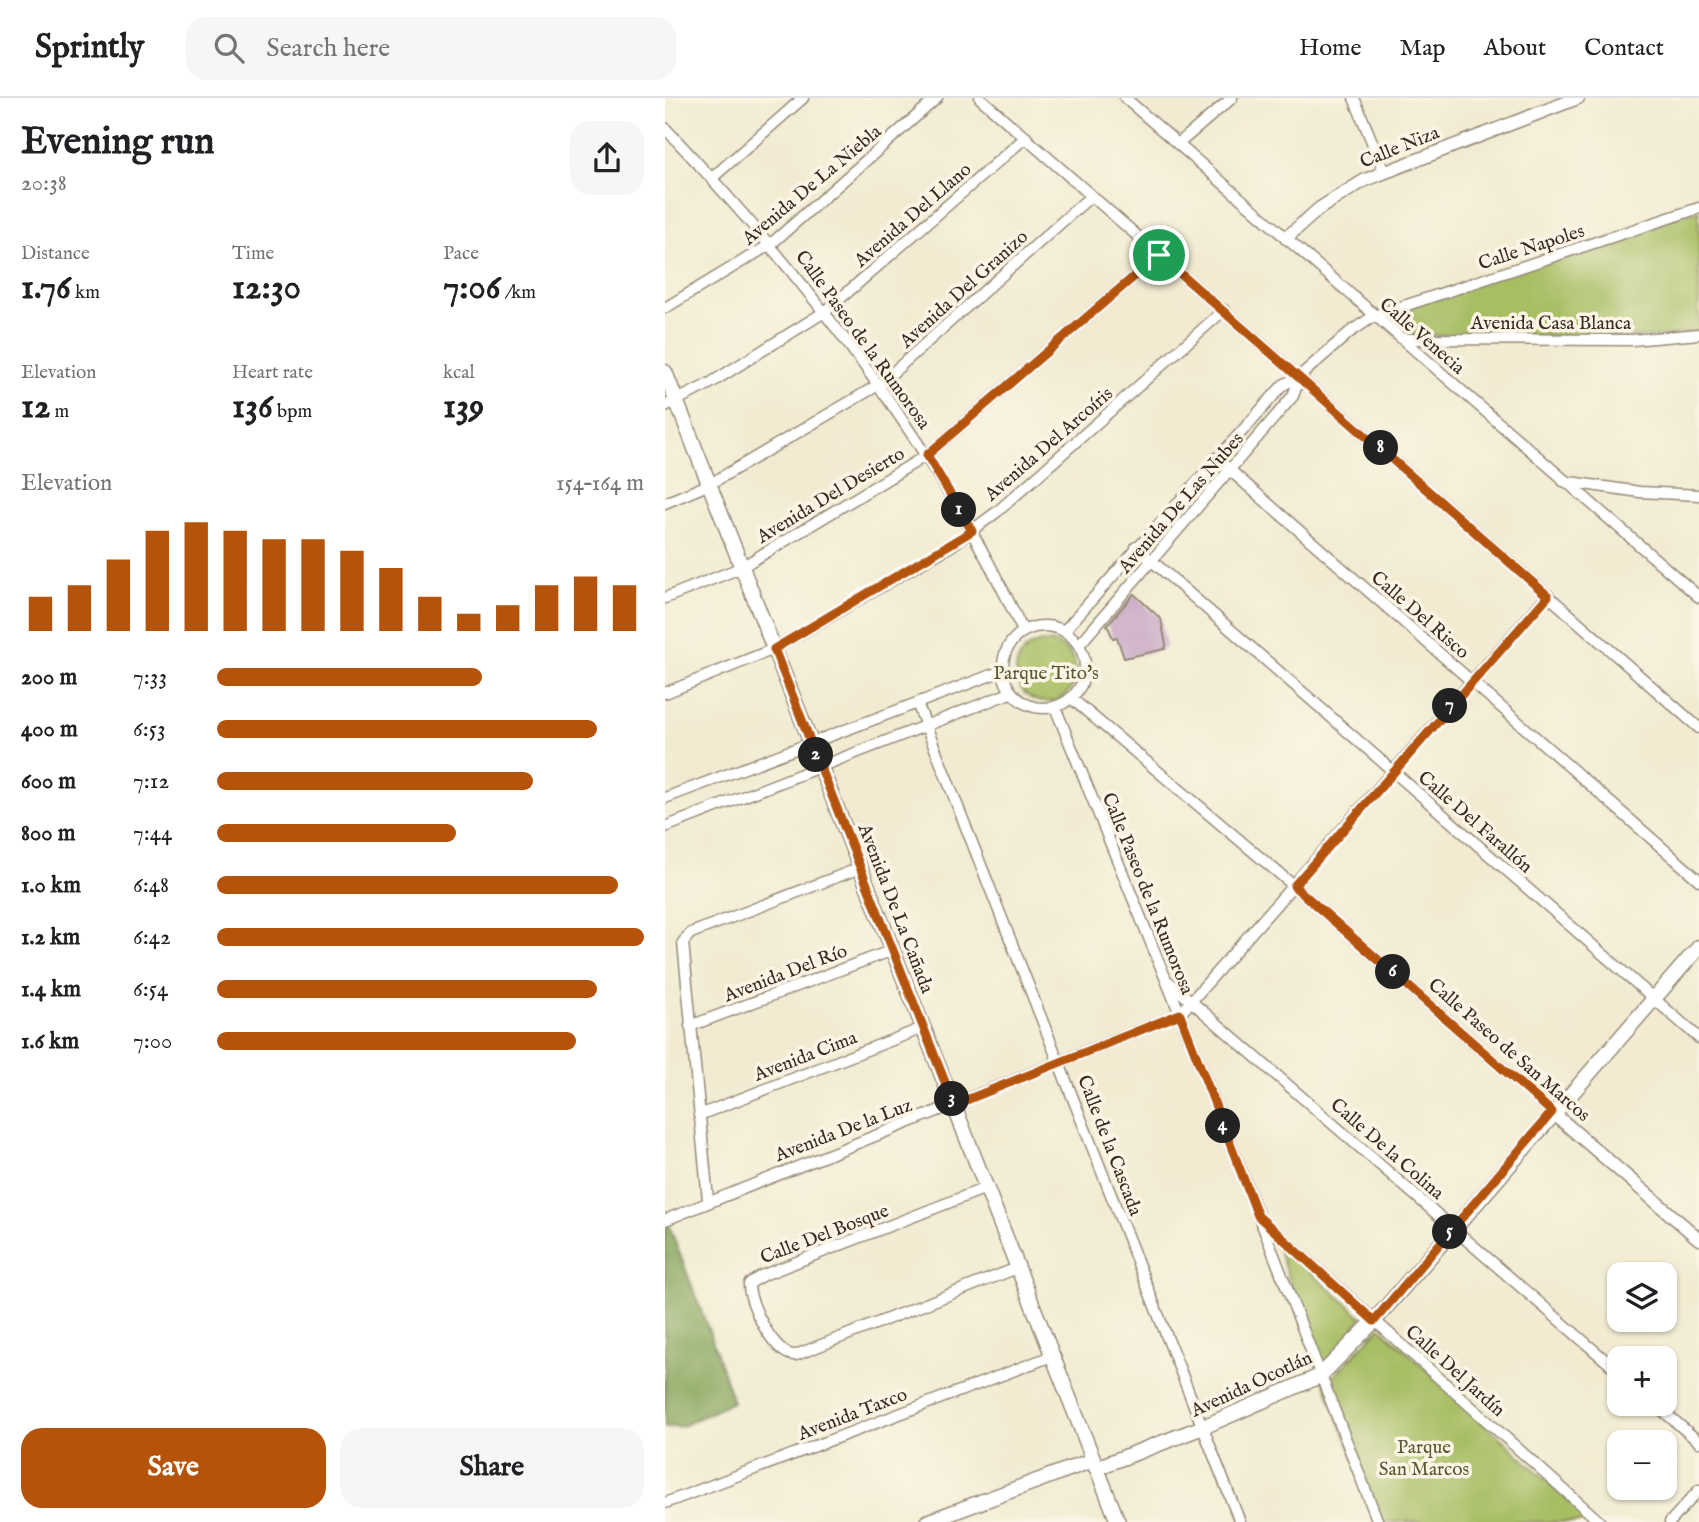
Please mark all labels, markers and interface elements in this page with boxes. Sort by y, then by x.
search box [186,17,676,80]
text: Sprintly [35,27,144,69]
icon: search [210,29,248,67]
text: Search here [266,32,390,65]
text: Home [1299,33,1362,64]
text: Map [1400,33,1446,64]
text: About [1484,33,1546,64]
text: Contact [1584,33,1664,64]
text: Evening run [21,119,215,167]
street label: Avenida De La Niebla [737,120,887,251]
button: share [570,121,644,195]
street label: Calle Niza [1357,121,1444,175]
street label: Avenida Del Llano [849,158,977,274]
text: 20:38 [21,169,67,198]
street label: Calle Napoles [1476,219,1588,276]
street label: Avenida Del Granizo [894,225,1034,354]
pin [1129,225,1189,285]
icon: arrive [1140,236,1178,274]
text: Distance [21,242,90,266]
text: Time [232,242,274,266]
text: Pace [443,242,479,266]
street label: Calle Paseo de la Rumorosa [789,246,936,435]
text: 1.76 [21,266,71,311]
text: 12:30 [232,266,301,311]
text: 7:06 [443,266,501,311]
text: km [71,281,100,305]
text: /km [501,281,536,305]
street label: Calle Venecia [1374,293,1470,381]
street label: Avenida Casa Blanca [1470,312,1632,336]
text: Elevation [21,361,96,385]
text: Heart rate [232,361,313,385]
text: kcal [443,361,475,385]
street label: Avenida Del Arcoíris [979,382,1118,507]
text: 12 [21,385,50,430]
text: 136 [232,385,273,430]
text: 139 [443,385,484,430]
text: m [50,400,69,424]
text: bpm [273,400,312,424]
street label: Avenida De Las Nubes [1113,428,1249,580]
pin: 8 [1363,430,1399,466]
text: 8 [1377,435,1384,459]
street label: Avenida Del Desierto [752,442,909,550]
text: Elevation [21,469,112,498]
text: 154–164 m [556,469,644,498]
pin: 1 [941,492,977,528]
text: 1 [955,497,962,521]
street label: Calle Del Risco [1365,566,1474,665]
park label: Parque Tito's [993,662,1099,686]
text: 200 m [21,663,77,692]
text: 7:33 [133,663,167,692]
pin: 7 [1433,688,1467,724]
text: 7 [1445,693,1454,717]
text: 400 m [21,715,78,744]
text: 6:53 [133,715,166,744]
pin: 2 [799,738,833,772]
text: 2 [811,742,820,766]
street label: Calle Del Farallón [1412,766,1537,879]
text: 600 m [21,767,76,796]
text: 7:12 [133,767,169,796]
street label: Calle Paseo de la Rumorosa [1096,789,1199,999]
text: 800 m [21,819,75,848]
text: 7:44 [133,819,172,848]
street label: Avenida De La Cañada [851,820,939,998]
text: 1.0 km [21,871,81,900]
text: 6:48 [133,871,169,900]
text: 1.2 km [21,923,80,952]
text: 6:42 [133,923,171,952]
street label: Avenida Del Río [720,939,851,1009]
pin: 6 [1375,954,1411,990]
text: 6 [1388,959,1397,983]
street label: Calle Paseo de San Marcos [1423,973,1595,1128]
text: 1.4 km [21,975,81,1004]
text: 6:54 [133,975,168,1004]
street label: Avenida Cima [750,1026,861,1088]
text: 1.6 km [21,1027,79,1056]
text: 7:00 [133,1027,172,1056]
street label: Calle de la Cascada [1071,1072,1147,1220]
pin: 3 [935,1082,969,1116]
text: 3 [948,1086,955,1110]
street label: Avenida De la Luz [771,1094,916,1168]
street label: Calle De la Colina [1325,1094,1449,1206]
pin: 4 [1205,1108,1241,1144]
text: 4 [1218,1113,1227,1137]
street label: Calle Del Bosque [757,1199,893,1270]
pin: 5 [1433,1214,1467,1250]
text: 5 [1446,1219,1453,1243]
map controls [1607,1262,1677,1500]
button: layers [1607,1262,1677,1332]
street label: Calle Del Jardín [1400,1320,1510,1423]
street label: Avenida Ocotlán [1186,1346,1316,1424]
button: + [1607,1346,1677,1416]
street label: Avenida Taxco [794,1383,911,1447]
button: Save [21,1428,326,1508]
button: Share [340,1428,644,1508]
button: − [1607,1430,1677,1500]
park label: Parque San Marcos [1379,1436,1469,1482]

